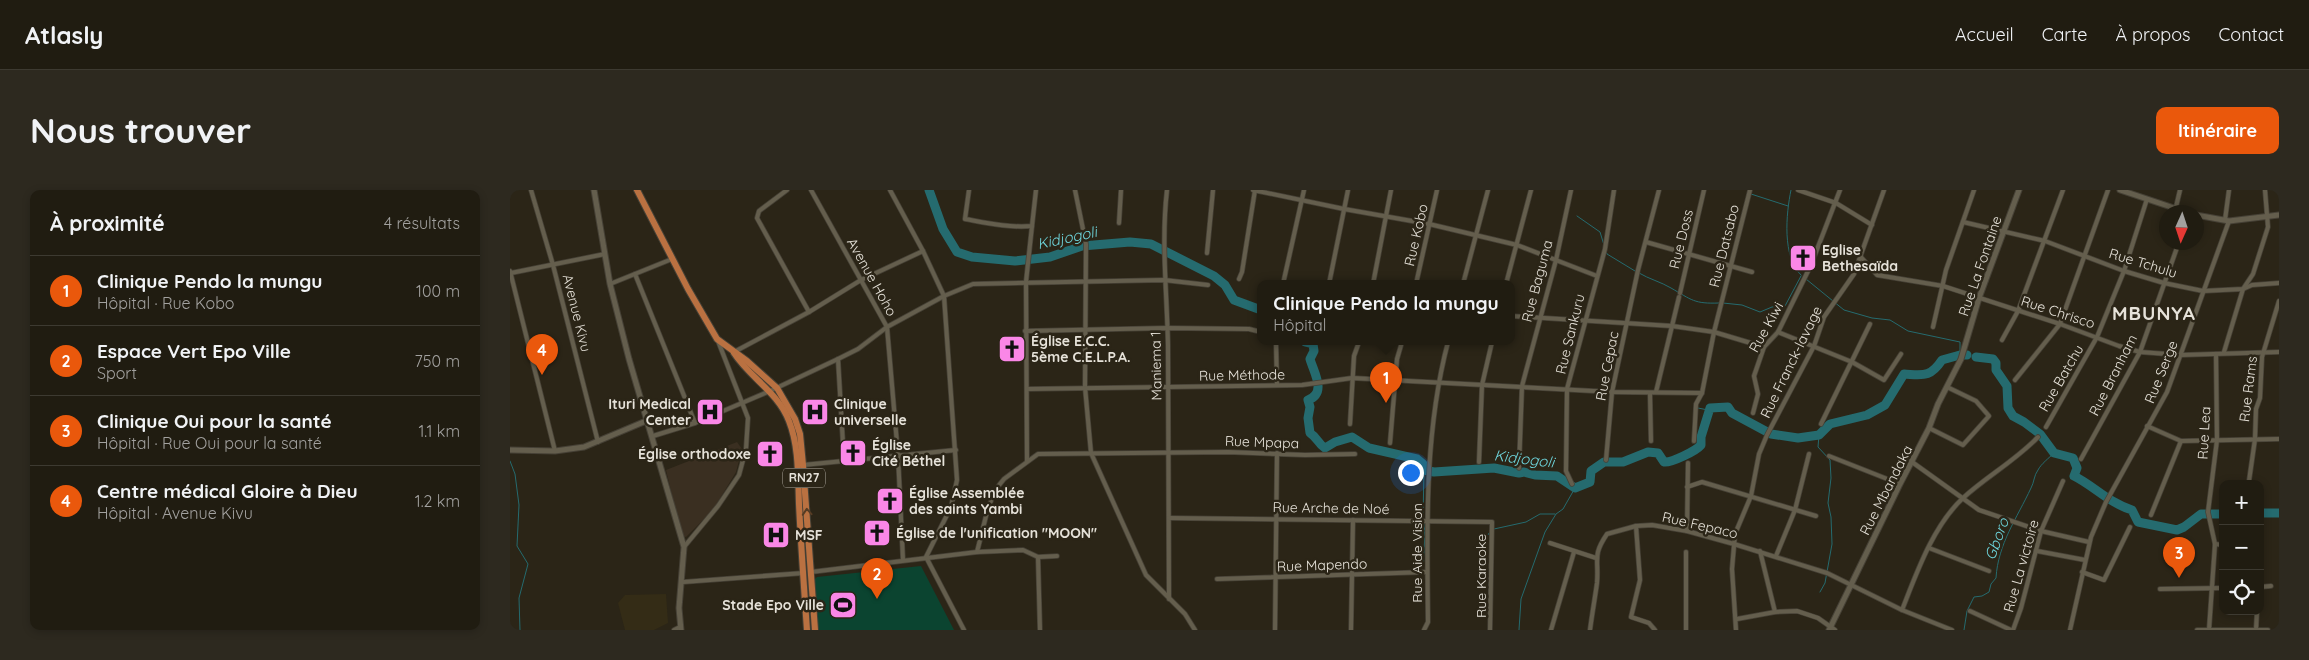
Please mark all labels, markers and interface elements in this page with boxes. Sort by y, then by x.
text: Atlasly [25,20,103,50]
text: Accueil [1955,23,2014,46]
text: Carte [2042,23,2087,46]
text: À propos [2115,23,2191,46]
text: Contact [2219,23,2284,46]
button: Itinéraire [2156,107,2279,154]
text: Nous trouver [30,108,251,152]
street label: Rue Kobo [1400,202,1432,268]
street label: Rue Datsabo [1705,203,1743,289]
north arrow [2159,205,2204,250]
street label: Rue Doss [1665,207,1697,271]
text: À proximité [50,210,165,236]
text: 4 résultats [384,213,460,233]
street label: Rue La Fontaine [1954,213,2006,319]
water label: Kidjogoli [1035,222,1100,253]
street label: Avenue Hoho [843,235,901,319]
street label: Rue Baguma [1517,238,1557,324]
place label: Eglise Bethesaïda [1822,241,1898,275]
church icon: Eglise Bethesaïda [1788,243,1818,273]
street label: Rue Tchulu [2107,244,2179,282]
text: Clinique Pendo la mungu [97,269,322,293]
street label: Avenue Kivu [559,272,595,354]
popup [1257,280,1515,345]
text: 1 [63,281,69,301]
text: 100 m [416,281,460,301]
text: Clinique Pendo la mungu [1273,291,1499,315]
street label: Rue Sankuru [1551,292,1589,376]
street label: Rue Chrisco [2019,292,2097,332]
text: Hôpital · Rue Kobo [97,293,235,313]
street label: Rue Kiwi [1745,299,1787,355]
district label: MBUNYA [2112,301,2196,325]
street label: Rue Franck-lavage [1756,303,1826,421]
text: Hôpital [1273,315,1326,335]
street label: Rue Cepac [1591,330,1623,402]
street label: Maniema 1 [1146,331,1166,401]
street label: Rue Branham [2085,331,2141,419]
place label: Église E.C.C. 5ème C.E.L.P.A. [1031,332,1130,366]
pin: 4 [526,334,558,375]
church icon: Église E.C.C. 5ème C.E.L.P.A. [997,334,1027,364]
street label: Rue Serge [2140,338,2182,406]
text: Espace Vert Epo Ville [97,339,291,363]
street label: Rue Batchu [2035,341,2087,415]
text: 2 [61,351,71,371]
text: 750 m [415,351,460,371]
street label: Rue Rams [2235,355,2261,423]
pin: 1 [1370,362,1402,403]
text: Sport [97,363,137,383]
street label: Rue Méthode [1199,365,1285,385]
place label: Ituri Medical Center [608,395,691,429]
place label: Clinique universelle [834,395,907,429]
hospital icon: Ituri Medical Center [695,397,725,427]
hospital icon: Clinique universelle [800,397,830,427]
street label: Rue Lea [2194,406,2214,460]
text: Clinique Oui pour la santé [97,409,332,433]
text: 3 [62,421,70,441]
text: 1.1 km [418,421,460,441]
street label: Rue Mpapa [1224,432,1300,452]
text: Hôpital · Rue Oui pour la santé [97,433,322,453]
place label: Église Cité Béthel [872,436,945,470]
church icon: Église Cité Béthel [838,438,868,468]
church icon: Église orthodoxe [755,439,785,469]
street label: Rue Mbandaka [1856,442,1916,538]
place label: Église orthodoxe [638,445,751,463]
water label: Kidjogoli [1493,445,1557,472]
your location [1398,460,1424,486]
road number: RN27 [783,468,825,488]
text: Centre médical Gloire à Dieu [97,479,358,503]
map controls [2219,480,2264,615]
button: + [2219,480,2264,525]
place label: Église Assemblée des saints Yambi [909,484,1025,518]
church icon: Église Assemblée des saints Yambi [875,486,905,516]
text: 4 [61,491,71,511]
text: 1.2 km [415,491,460,511]
street label: Rue Arche de Noé [1272,498,1390,518]
text: Hôpital · Avenue Kivu [97,503,253,523]
street label: Rue Aide Vision [1408,503,1426,603]
one-way arrow [801,507,812,515]
street label: Rue Fepaco [1660,508,1740,542]
water label: Gboro [1980,514,2013,562]
church icon: Église de l'unification "MOON" [862,518,892,548]
street label: Rue La victoire [1999,518,2043,614]
hospital icon: MSF [761,520,791,550]
place label: Église de l'unification "MOON" [896,524,1097,542]
button: − [2219,525,2264,570]
place label: MSF [795,526,823,544]
street label: Rue Karaoke [1472,534,1490,618]
pin: 3 [2163,537,2195,578]
street label: Rue Mapendo [1276,554,1368,576]
pin: 2 [861,558,893,599]
button: locate [2219,570,2264,615]
sports icon: Stade Epo Ville [828,590,858,620]
place label: Stade Epo Ville [722,596,824,614]

